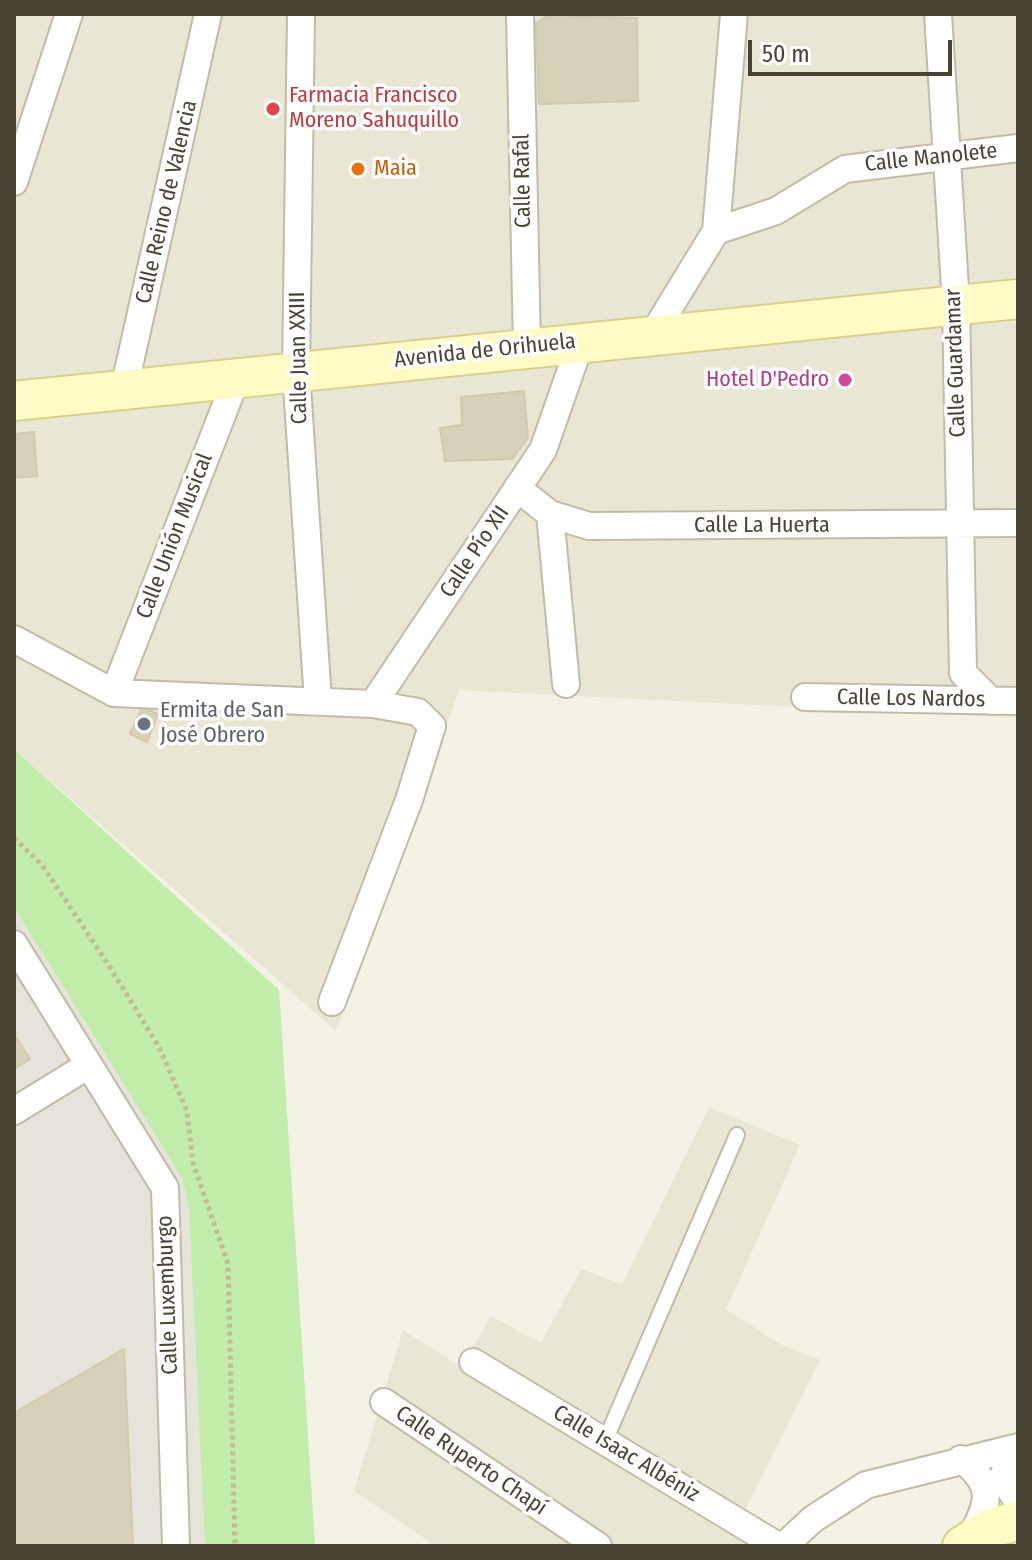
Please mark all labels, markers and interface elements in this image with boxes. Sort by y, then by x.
scale bar [752,24,956,74]
text: 50 m [762,40,810,68]
place label: Farmacia Francisco Moreno Sahuquillo [289,83,459,134]
street label: Calle Reino de Valencia [131,98,203,306]
marker: Farmacia Francisco Moreno Sahuquillo [264,100,282,118]
street label: Calle Rafal [509,134,537,228]
street label: Calle Manolete [864,138,998,178]
place label: Maia [374,156,417,182]
marker: Maia [349,160,367,178]
street label: Calle Guardamar [940,288,972,438]
street label: Calle Juan XXIII [285,291,313,425]
street label: Avenida de Orihuela [393,328,577,374]
place label: Hotel D'Pedro [706,367,829,393]
marker: Hotel D'Pedro [836,371,854,389]
street label: Calle Unión Musical [131,450,219,622]
street label: Calle Pío XII [435,501,515,603]
street label: Calle La Huerta [694,513,830,539]
street label: Calle Los Nardos [837,685,985,713]
place label: Ermita de San José Obrero [160,698,284,750]
marker: Ermita de San José Obrero [135,715,153,733]
street label: Calle Luxemburgo [152,1215,184,1375]
street label: Calle Isaac Albéniz [548,1400,704,1508]
street label: Calle Ruperto Chapí [390,1401,552,1521]

